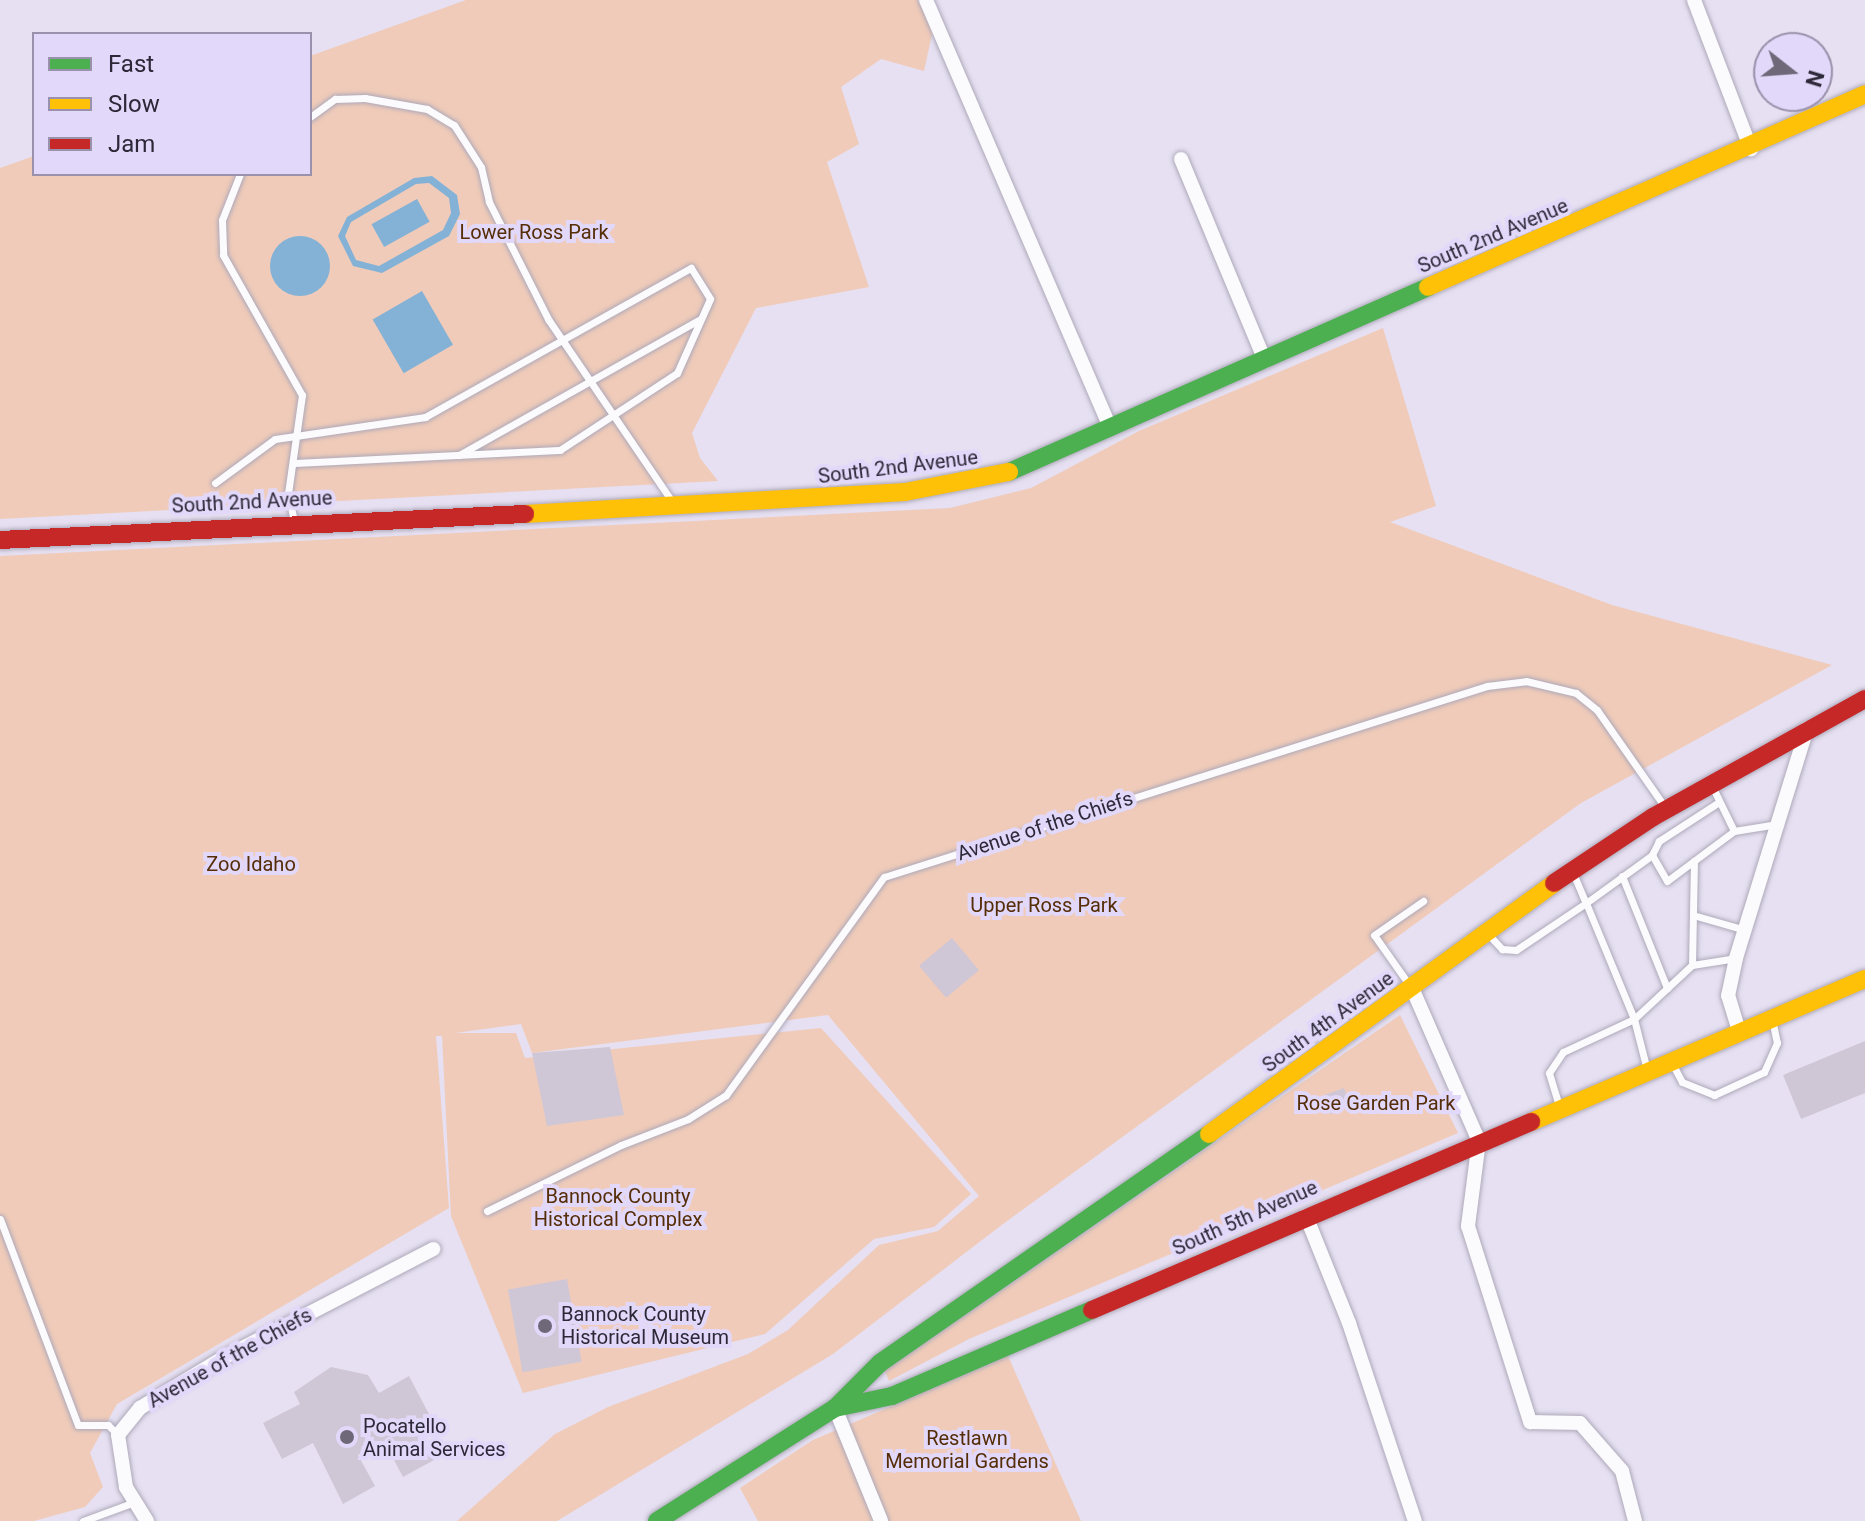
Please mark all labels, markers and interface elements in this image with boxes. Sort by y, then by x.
legend [32,32,312,176]
north arrow [1753,32,1833,112]
text: Fast [108,50,154,78]
text: N [1800,67,1829,90]
text: Slow [108,90,160,118]
text: Jam [108,130,155,158]
street label: South 2nd Avenue [1414,194,1572,278]
park label: Lower Ross Park [459,220,609,244]
street label: South 2nd Avenue [817,445,979,489]
street label: South 2nd Avenue [171,486,333,518]
street label: Avenue of the Chiefs [954,786,1136,866]
park label: Zoo Idaho [206,852,296,876]
park label: Upper Ross Park [970,893,1118,917]
street label: South 4th Avenue [1258,966,1398,1078]
park label: Rose Garden Park [1297,1091,1455,1115]
street label: South 5th Avenue [1169,1175,1321,1261]
park label: Bannock County Historical Complex [534,1184,702,1231]
place label: Bannock County Historical Museum [561,1302,729,1349]
street label: Avenue of the Chiefs [144,1303,316,1413]
marker: Bannock County Historical Museum [536,1317,554,1335]
place label: Pocatello Animal Services [363,1414,506,1461]
park label: Restlawn Memorial Gardens [885,1427,1049,1474]
marker: Pocatello Animal Services [338,1428,356,1446]

